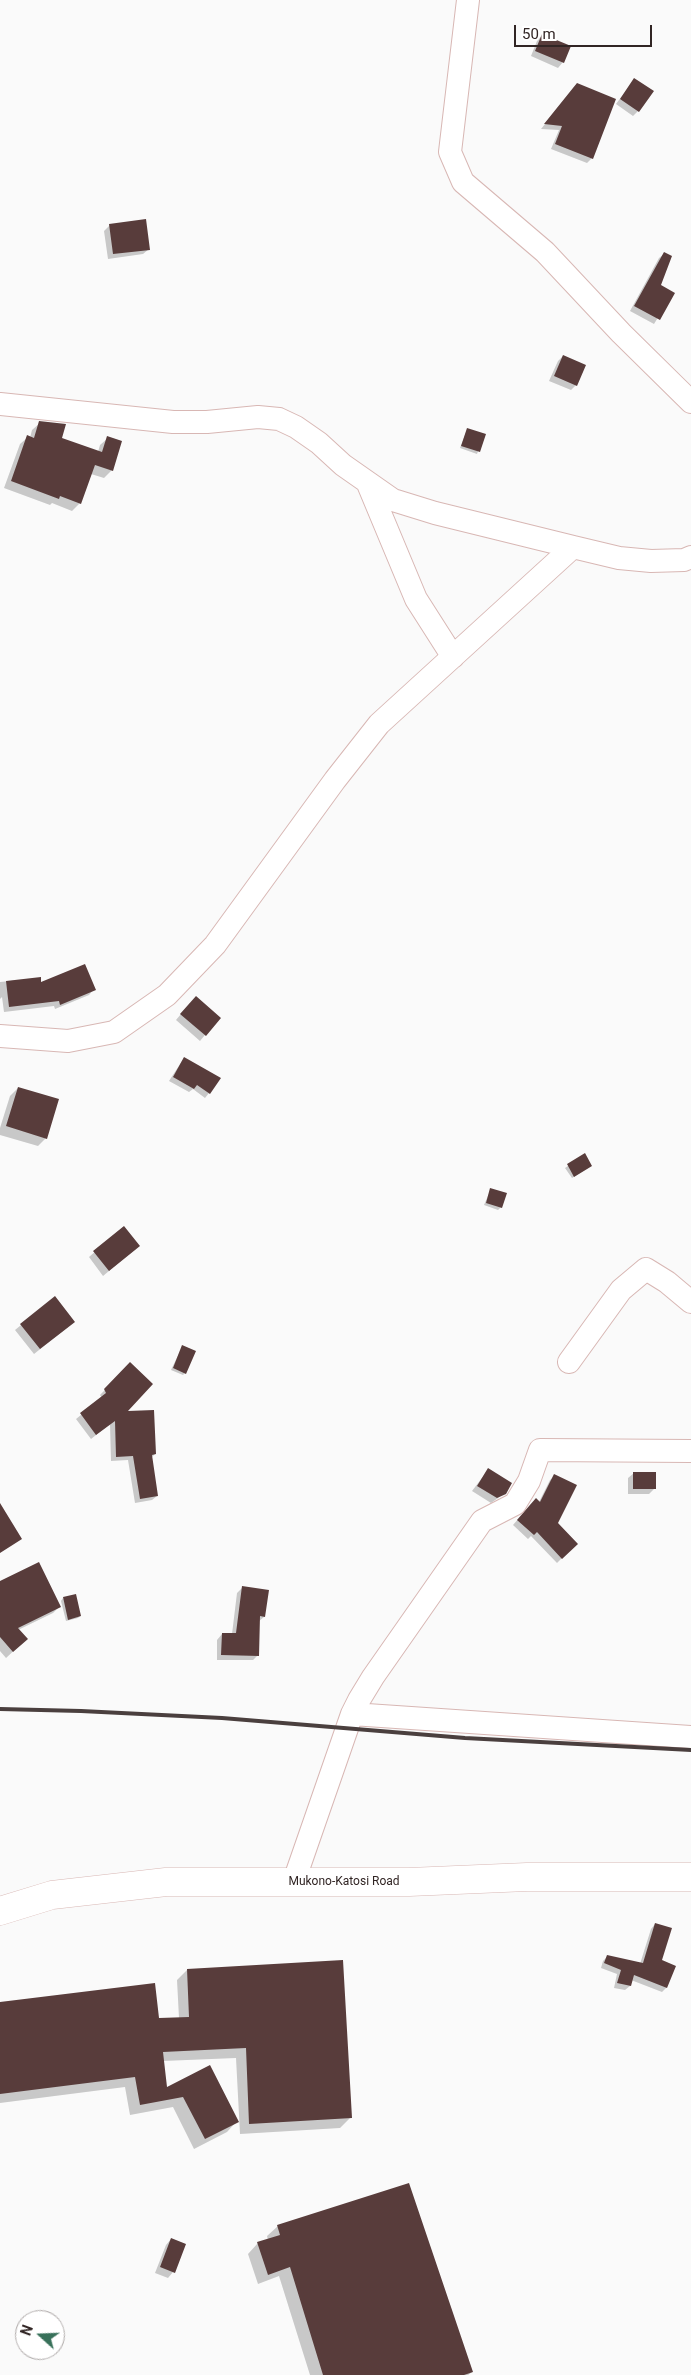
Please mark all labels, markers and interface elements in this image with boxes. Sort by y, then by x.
scale bar [516,15,654,47]
text: 50 m [522,25,556,43]
street label: Mukono-Katosi Road [288,1875,400,1889]
north arrow [15,2310,65,2360]
text: N [18,2323,36,2338]

